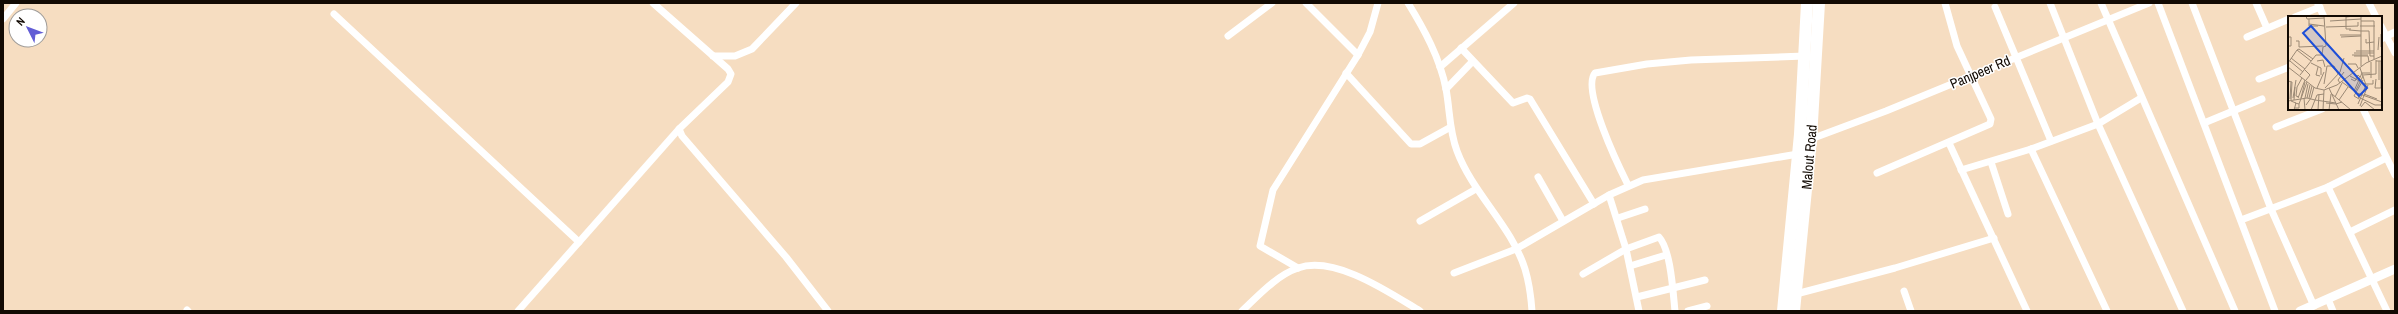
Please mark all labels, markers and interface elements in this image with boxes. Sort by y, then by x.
north arrow [8,8,48,48]
text: N [13,14,28,28]
inset map [2288,16,2382,110]
street label: Panjpeer Rd [1947,51,2013,93]
street label: Malout Road [1797,124,1821,190]

